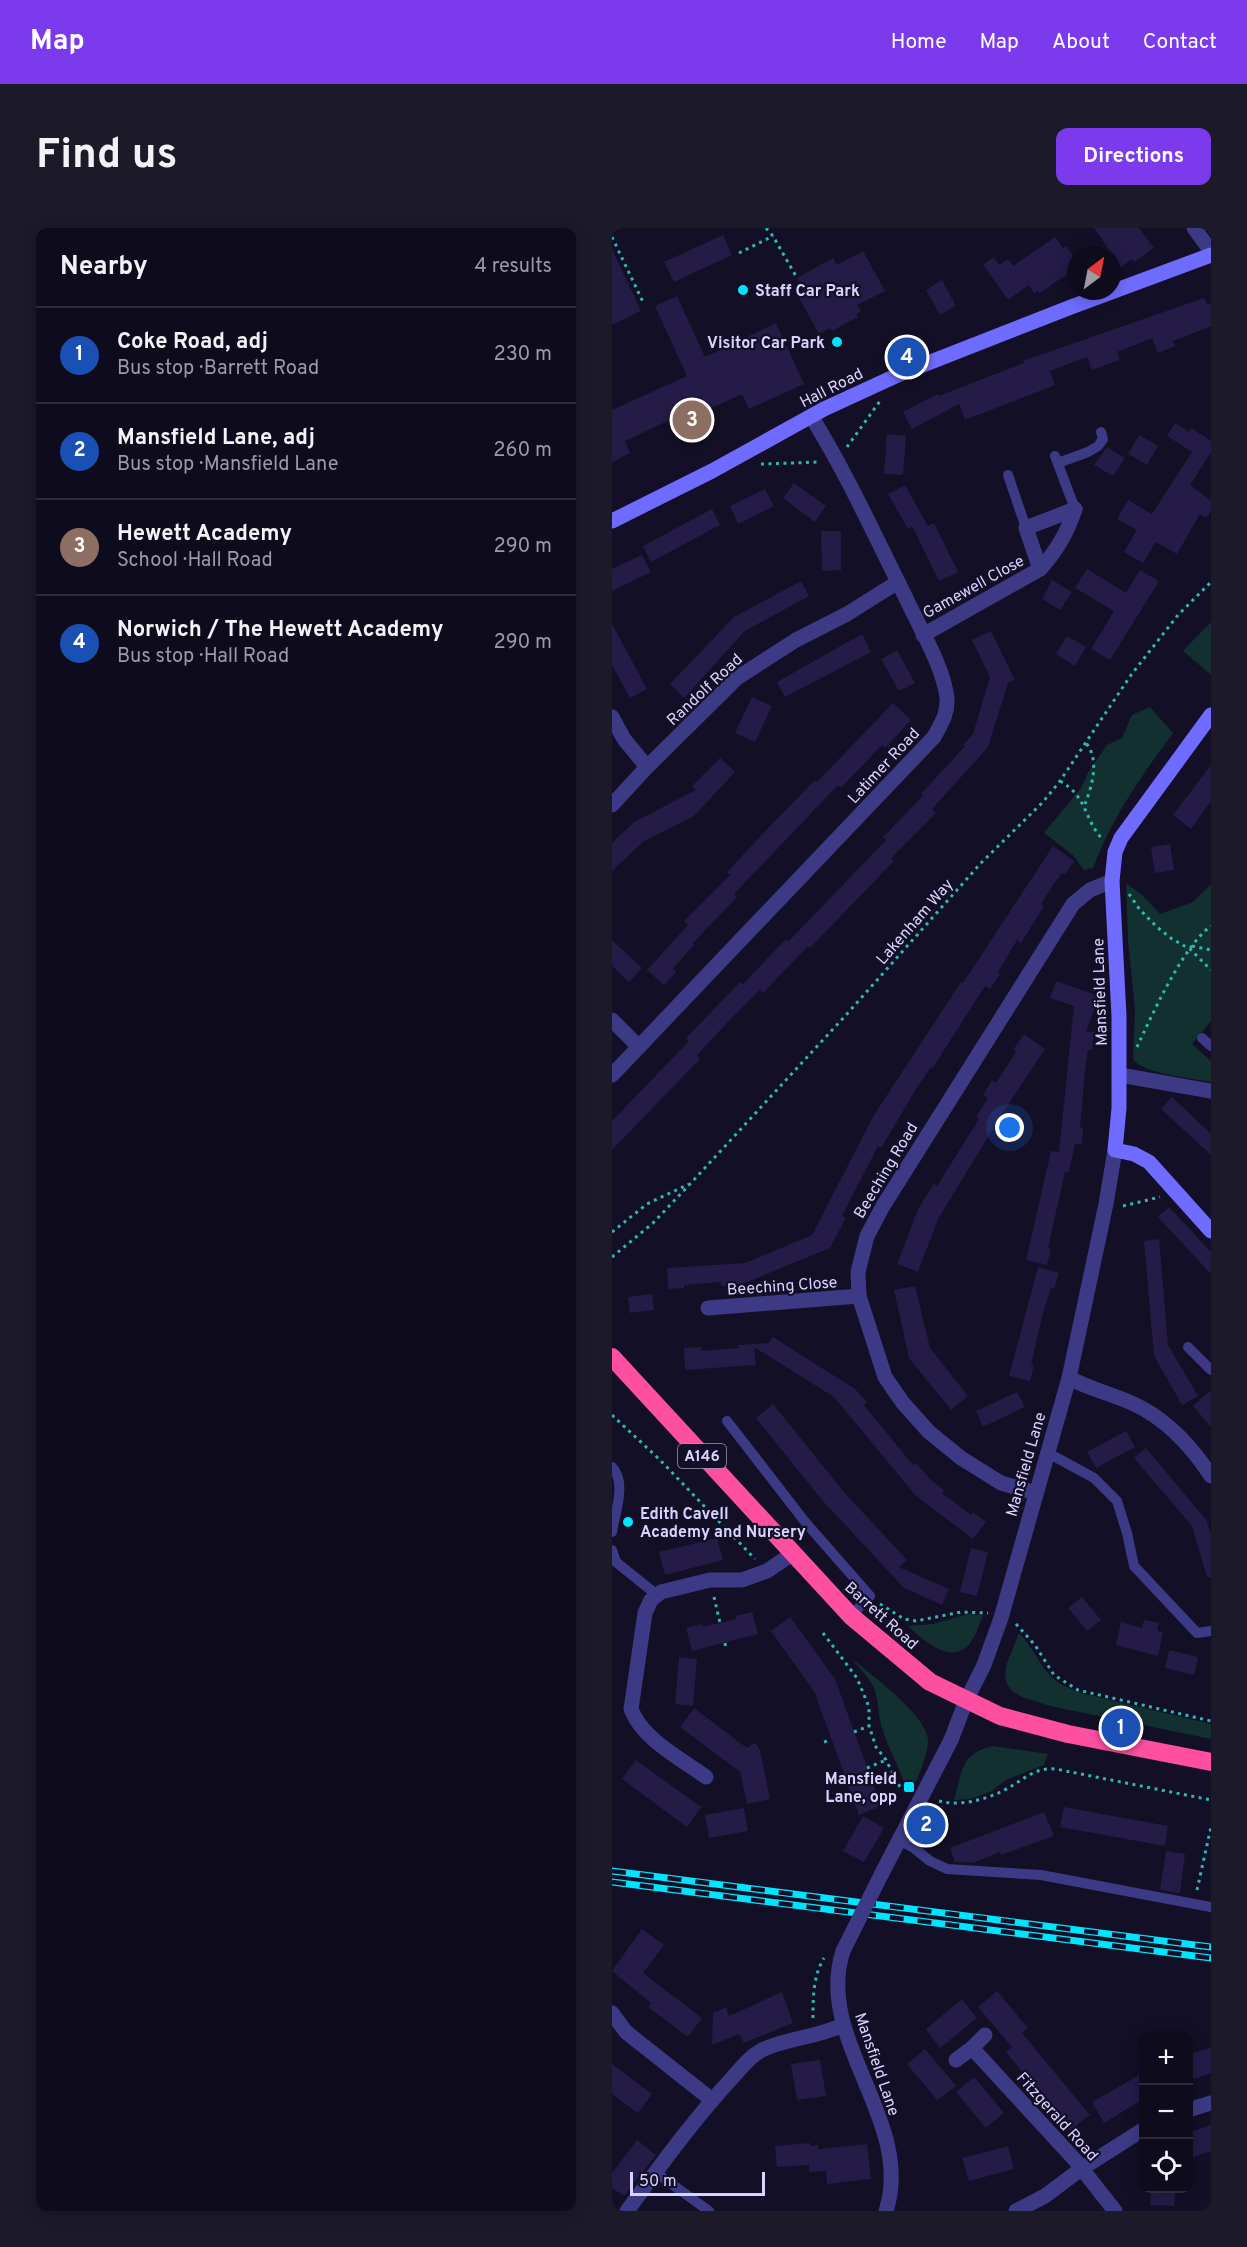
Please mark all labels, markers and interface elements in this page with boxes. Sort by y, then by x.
text: Map [30,24,85,60]
text: Home [891,29,947,56]
text: Map [980,29,1019,56]
text: About [1052,29,1110,56]
text: Contact [1143,29,1217,56]
button: Directions [1056,128,1211,185]
text: Find us [36,130,177,183]
north arrow [1067,246,1121,300]
text: Nearby [60,251,148,284]
text: 4 results [475,254,552,280]
place label: Staff Car Park [755,282,860,302]
marker: Staff Car Park [736,283,750,297]
text: Coke Road, adj [117,329,268,356]
place label: Visitor Car Park [707,334,825,354]
pin: 4 [888,334,926,380]
marker: Visitor Car Park [830,335,844,349]
text: 1 [76,342,84,368]
text: 230 m [493,342,552,368]
text: Bus stop · Barrett Road [117,356,319,382]
street label: Hall Road [797,364,867,413]
pin: 3 [672,398,712,442]
text: Mansfield Lane, adj [117,425,315,452]
text: 2 [73,438,86,464]
text: 260 m [493,438,552,464]
text: Bus stop · Mansfield Lane [117,452,338,478]
text: Hewett Academy [117,521,292,548]
text: 3 [74,534,86,560]
text: 290 m [494,534,552,560]
text: School · Hall Road [117,548,273,574]
street label: Gamewell Close [920,552,1028,624]
text: Norwich / The Hewett Academy [117,617,443,644]
text: 4 [73,630,86,656]
text: 290 m [494,630,552,656]
text: Bus stop · Hall Road [117,644,289,670]
street label: Randolf Road [663,650,748,731]
street label: Latimer Road [844,724,925,808]
street label: Lakenham Way [873,875,958,970]
street label: Mansfield Lane [1089,938,1113,1046]
your location [995,1113,1024,1142]
street label: Beeching Road [850,1119,923,1223]
street label: Beeching Close [726,1273,838,1301]
street label: Mansfield Lane [1002,1410,1051,1519]
road number: A146 [678,1444,726,1468]
place label: Edith Cavell Academy and Nursery [640,1505,806,1543]
marker: Edith Cavell Academy and Nursery [621,1515,635,1529]
street label: Barrett Road [840,1578,922,1655]
pin: 1 [1102,1706,1140,1750]
place label: Mansfield Lane, opp [825,1770,897,1808]
marker: Mansfield Lane, opp [902,1780,916,1794]
pin: 2 [906,1802,946,1848]
street label: Mansfield Lane [849,2010,903,2119]
map controls [1139,2031,1193,2193]
button: + [1139,2031,1193,2085]
street label: Fitzgerald Road [1011,2069,1102,2166]
button: − [1139,2085,1193,2139]
button: locate [1139,2139,1193,2193]
scale bar [630,2169,765,2196]
text: 50 m [639,2172,677,2192]

